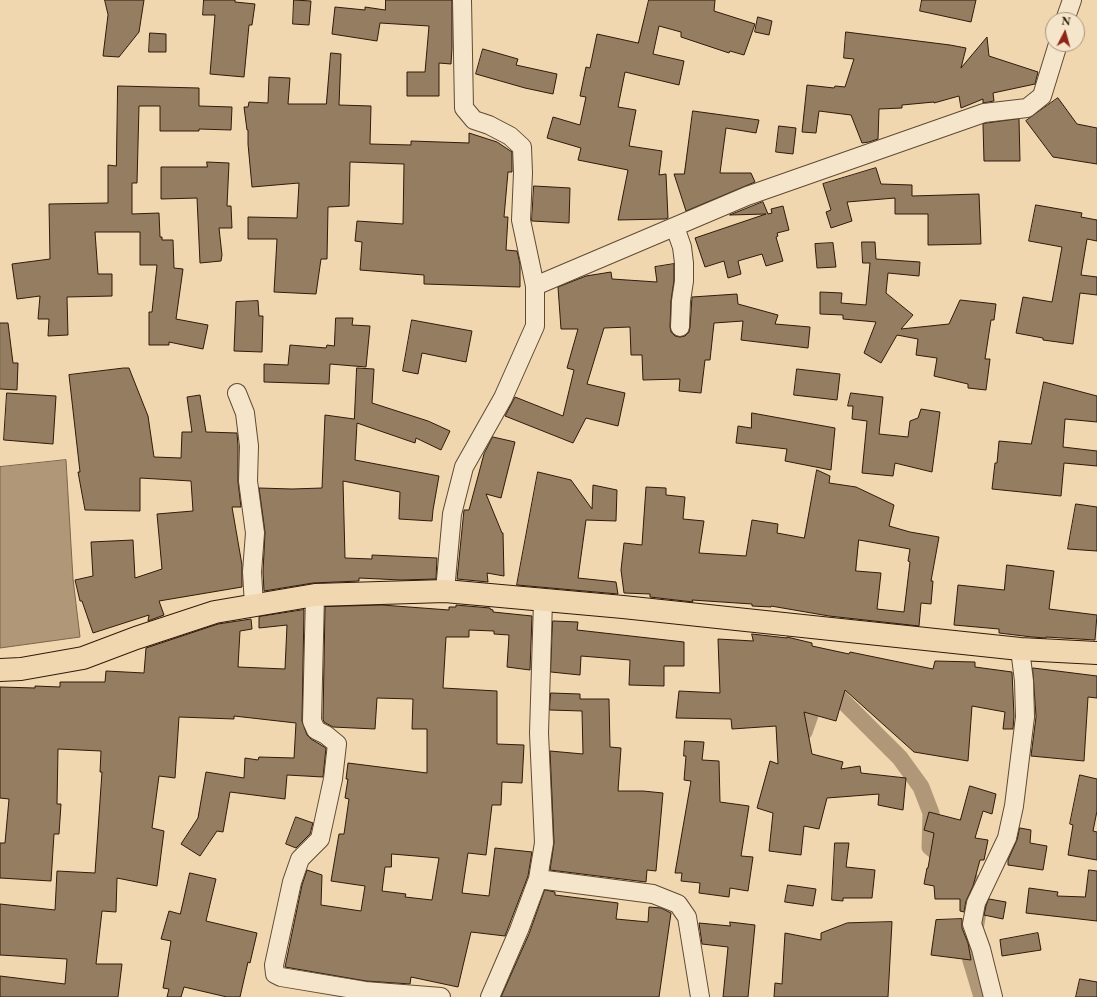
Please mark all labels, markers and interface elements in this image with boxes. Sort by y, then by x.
north arrow [1045,12,1085,52]
text: N [1061,14,1071,28]

